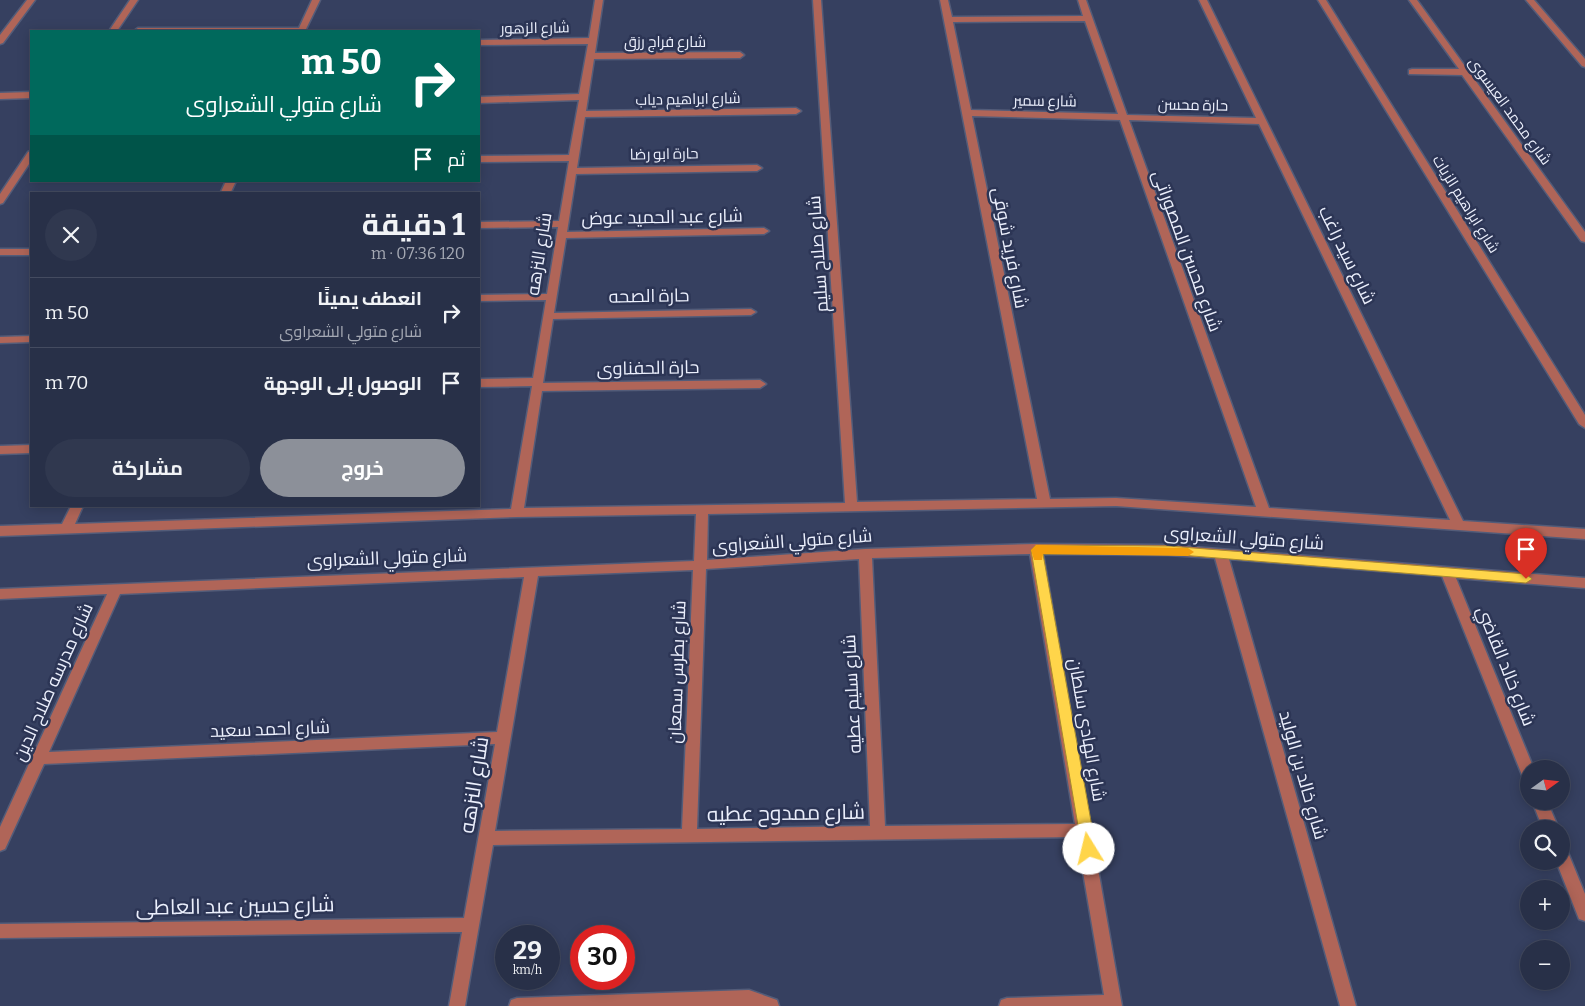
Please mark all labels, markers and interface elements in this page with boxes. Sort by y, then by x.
street label: شارع الزهور [499,18,570,40]
street label: شارع فراج رزق [624,33,706,53]
text: 50 m [301,41,382,83]
icon: right [400,50,465,115]
street label: شارع محمد العيسوى [1463,54,1555,170]
street label: شارع ابراهيم دياب [635,89,741,111]
text: شارع متولي الشعراوى [186,91,382,118]
street label: شارع سمير [1012,91,1077,113]
street label: حارة محسن [1158,95,1228,116]
street label: حارة ابو رضا [629,144,699,164]
icon: arrive [409,145,437,173]
text: ثم [447,148,465,171]
street label: شارع ابراهيم الزيات [1427,152,1503,257]
street label: شارع محسن المصوراتى [1147,167,1226,335]
street label: شارع فريد شوقى [987,186,1033,311]
street label: شارع صلاح سليم [803,195,834,313]
street label: شارع سيد راغب [1313,202,1380,308]
street label: شارع عبد الحميد عوض [581,205,743,230]
text: 1 دقيقة [362,207,465,243]
button: close [45,209,97,261]
street label: شارع النزهه [522,211,557,297]
text: 120 m · 07:36 [371,244,465,263]
street label: حارة الصحه [609,284,689,308]
text: انعطف يمينًا [317,287,422,310]
icon: right [437,299,465,327]
text: 50 m [45,301,89,324]
text: شارع متولي الشعراوى [279,322,422,341]
street label: حارة الحفناوى [596,356,700,380]
icon: arrive [437,369,465,397]
text: 70 m [45,371,88,394]
text: الوصول إلى الوجهة [264,372,422,395]
button: مشاركة [45,439,250,497]
button: خروج [260,439,465,497]
street label: شارع متولي الشعراوى [1163,521,1325,558]
street label: شارع متولي الشعراوى [711,524,873,561]
pin [1505,528,1547,579]
icon: arrive [1512,535,1540,563]
street label: شارع متولي الشعراوى [306,544,468,575]
street label: شارع مدرسه صلاح الدين [8,599,99,765]
street label: شارع بطرس سمعان [664,600,691,744]
street label: شارع خالد القاضي [1470,603,1540,730]
street label: شارع سليم عطيه [838,634,867,754]
street label: شارع الهادى سلطان [1063,657,1110,804]
street label: شارع خالد بن الوليد [1273,708,1332,842]
street label: شارع احمد سعيد [210,716,330,743]
street label: شارع النزهه [454,735,495,835]
north arrow [1520,760,1570,810]
map controls [1520,760,1570,990]
street label: شارع ممدوح عطيه [707,799,865,828]
button: search [1520,820,1570,870]
position arrow [1062,822,1114,874]
button: + [1520,880,1570,930]
street label: شارع حسين عبد العاطى [135,891,335,922]
speed limit sign: 30 [570,925,635,990]
text: 29 [513,936,542,966]
button: − [1520,940,1570,990]
text: km/h [513,963,542,977]

